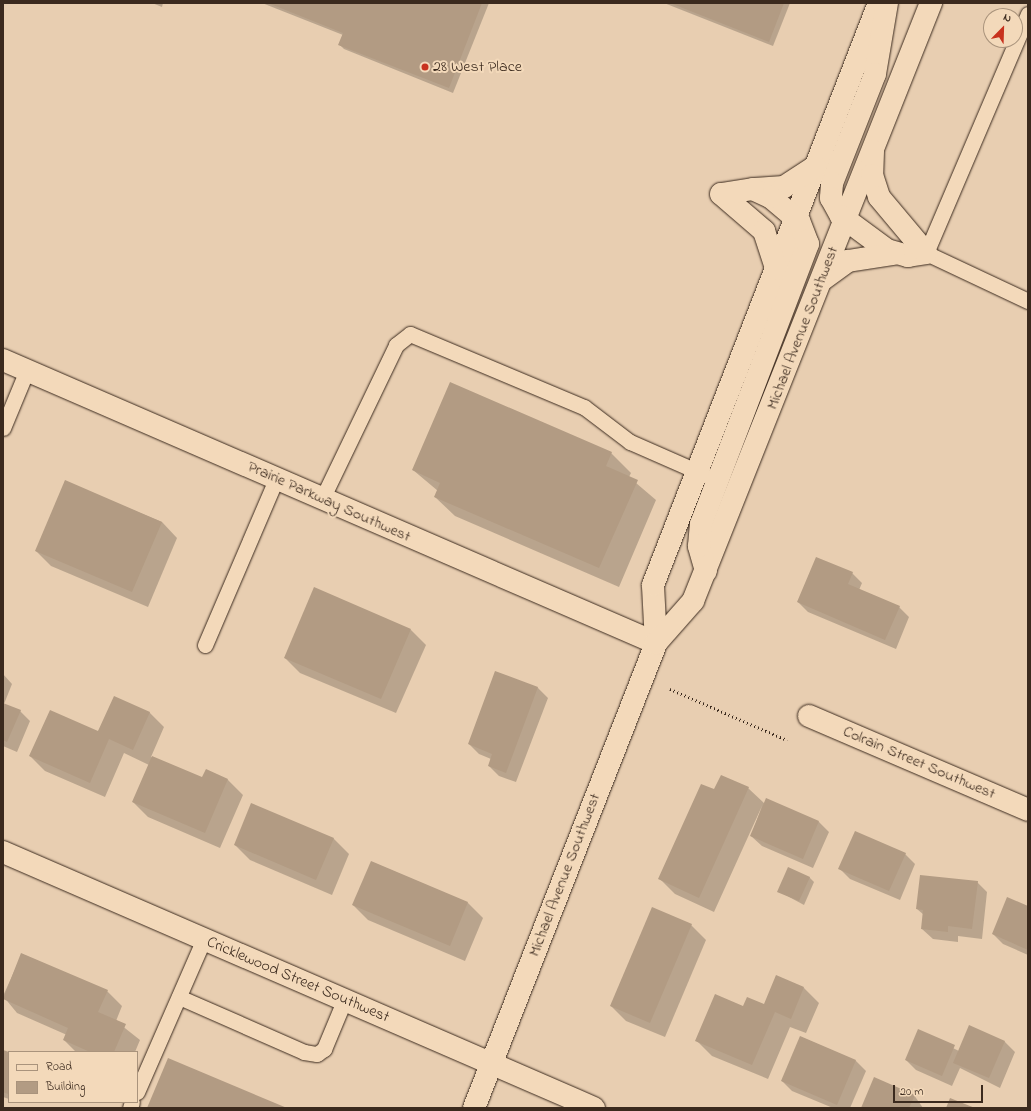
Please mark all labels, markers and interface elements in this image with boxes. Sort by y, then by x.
north arrow [983,8,1023,48]
text: N [1001,9,1014,27]
place label: 28 West Place [433,57,522,77]
marker: 28 West Place [420,62,430,72]
street label: Michael Avenue Southwest [763,244,843,412]
street label: Prairie Parkway Southwest [244,457,414,547]
street label: Colrain Street Southwest [840,722,998,804]
street label: Michael Avenue Southwest [525,791,605,959]
street label: Cricklewood Street Southwest [204,933,392,1027]
legend [8,1051,138,1103]
text: Road [46,1058,72,1076]
scale bar [895,1077,985,1103]
text: Building [46,1078,85,1096]
text: 20 m [900,1083,923,1101]

